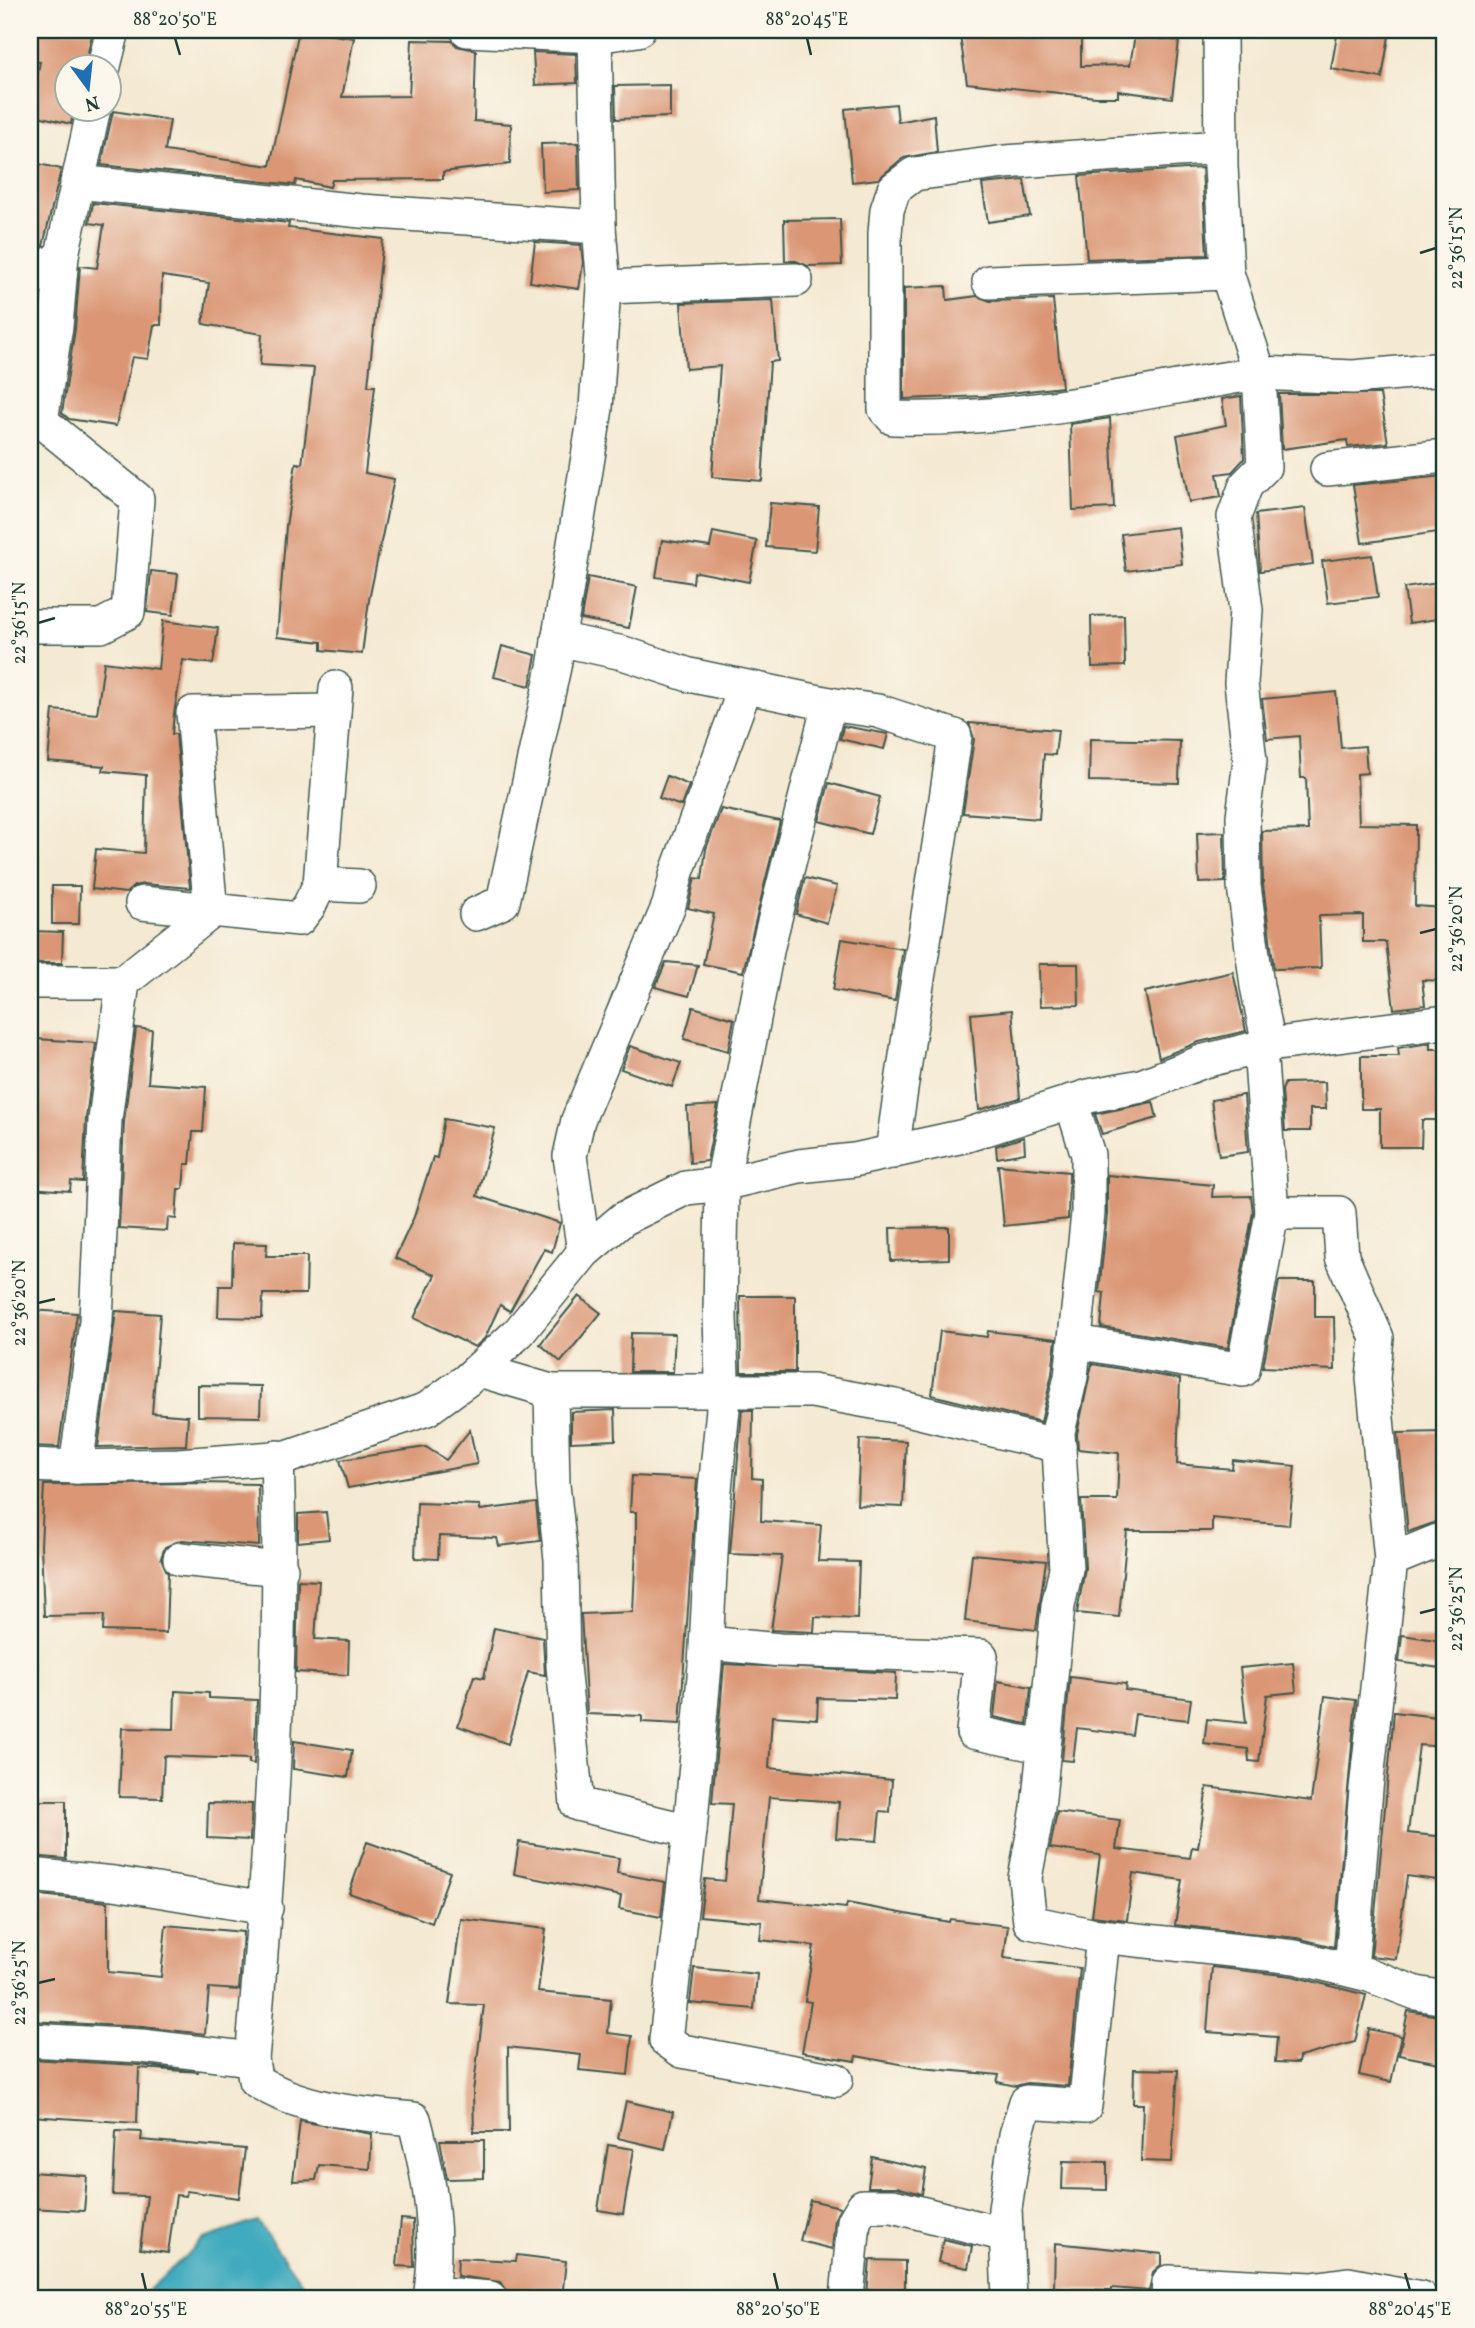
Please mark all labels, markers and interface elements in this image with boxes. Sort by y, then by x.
text: 88°20'50"E [133,8,217,33]
text: 88°20'45"E [766,8,849,33]
north arrow [52,52,122,122]
text: N [82,88,102,117]
text: 22°36'15"N [1445,207,1470,289]
text: 22°36'15"N [8,582,33,664]
text: 22°36'20"N [1445,886,1470,972]
text: 22°36'20"N [8,1260,33,1346]
text: 22°36'25"N [1445,1566,1470,1652]
text: 22°36'25"N [8,1940,33,2026]
text: 88°20'55"E [105,2298,188,2323]
text: 88°20'50"E [736,2298,820,2323]
text: 88°20'45"E [1369,2298,1452,2323]

